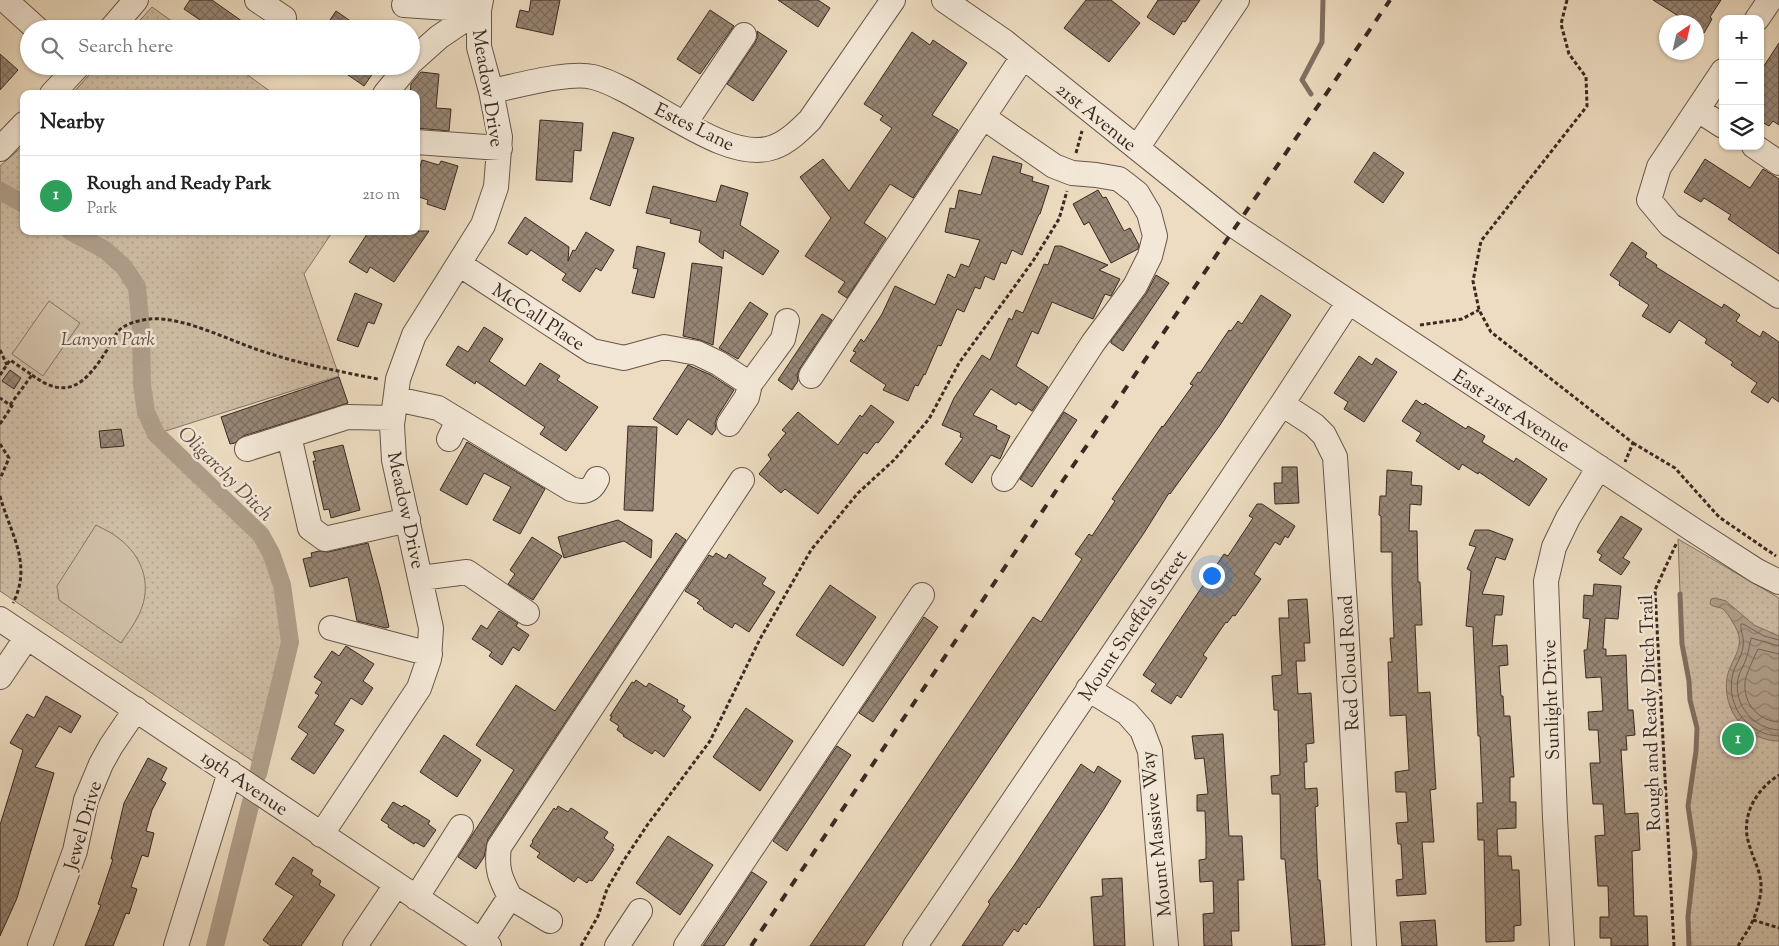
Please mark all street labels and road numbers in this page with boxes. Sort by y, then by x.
street label: Meadow Drive [464,28,509,149]
street label: 21st Avenue [1049,77,1142,159]
street label: Estes Lane [649,97,739,159]
street label: McCall Place [486,278,590,358]
street label: East 21st Avenue [1447,364,1575,460]
street label: Meadow Drive [379,450,430,572]
street label: Mount Sneffels Street [1073,545,1195,707]
street label: Red Cloud Road [1333,594,1368,731]
street label: Rough and Ready Ditch Trail [1634,594,1669,832]
street label: Sunlight Drive [1537,639,1568,761]
street label: 19th Avenue [194,745,293,823]
street label: Mount Massive Way [1135,749,1180,918]
street label: Jewel Drive [59,778,110,874]

